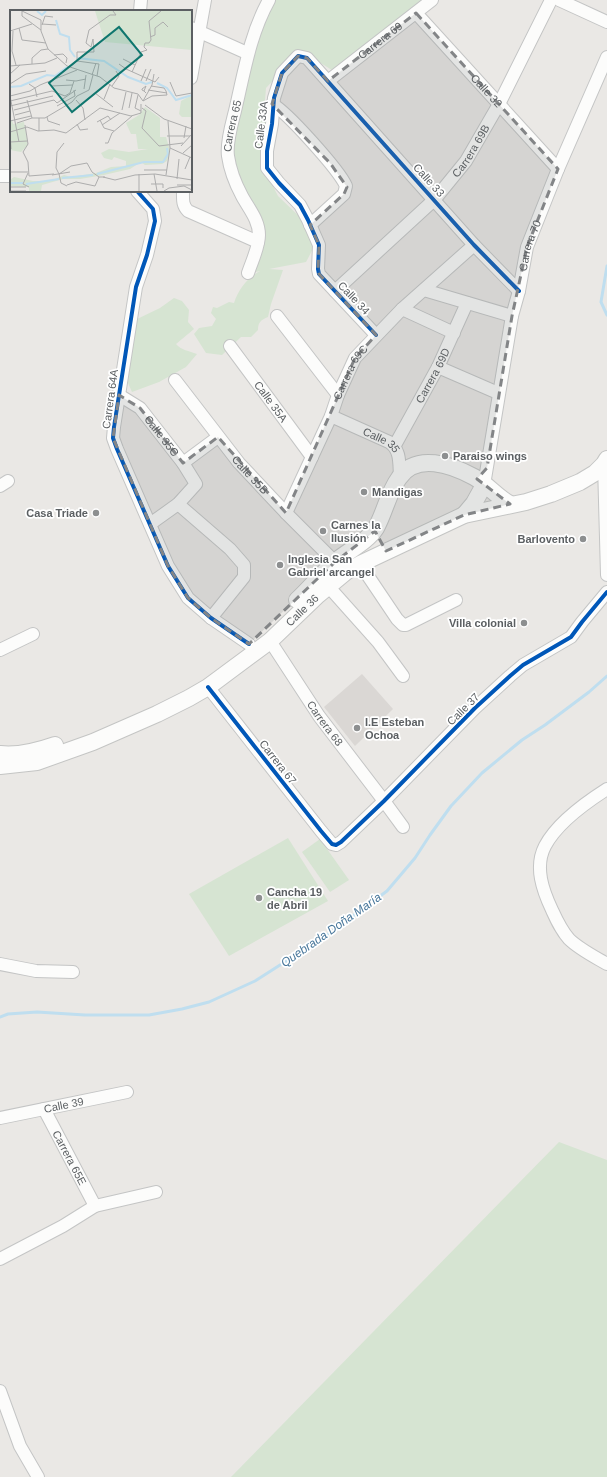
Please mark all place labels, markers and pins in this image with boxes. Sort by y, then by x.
place label: Paraiso wings [453,450,527,462]
marker: Paraiso wings [440,451,450,461]
place label: Mandigas [372,486,423,498]
marker: Mandigas [359,487,369,497]
place label: Casa Triade [26,507,88,519]
marker: Casa Triade [91,508,101,518]
place label: Carnes la Ilusión [331,519,381,544]
marker: Carnes la Ilusión [318,526,328,536]
place label: Barlovento [518,533,575,545]
marker: Barlovento [578,534,588,544]
place label: Inglesia San Gabriel arcangel [288,553,374,578]
marker: Inglesia San Gabriel arcangel [275,560,285,570]
place label: Villa colonial [449,617,516,629]
marker: Villa colonial [519,618,529,628]
place label: I.E Esteban Ochoa [365,716,425,741]
marker: I.E Esteban Ochoa [352,723,362,733]
place label: Cancha 19 de Abril [267,886,322,911]
marker: Cancha 19 de Abril [254,893,264,903]

